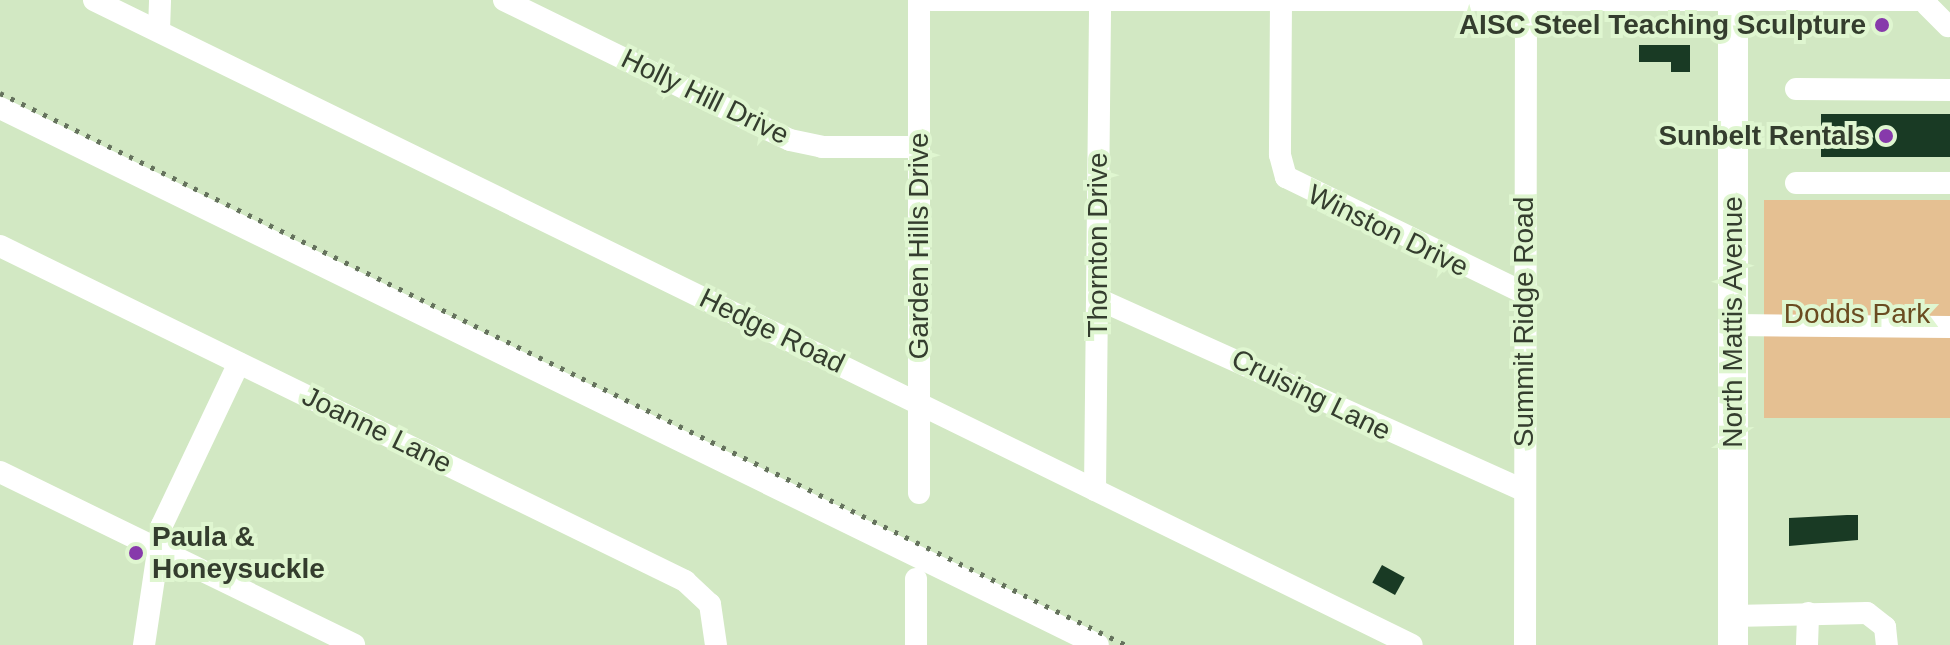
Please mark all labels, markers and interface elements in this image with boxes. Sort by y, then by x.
place label: AISC Steel Teaching Sculpture [1459,8,1866,42]
marker: AISC Steel Teaching Sculpture [1873,16,1891,34]
street label: Holly Hill Drive [616,42,794,152]
place label: Sunbelt Rentals [1658,119,1870,153]
marker: Sunbelt Rentals [1877,127,1895,145]
street label: Garden Hills Drive [902,132,936,360]
street label: Thornton Drive [1081,152,1115,338]
street label: Winston Drive [1302,178,1474,284]
street label: North Mattis Avenue [1716,195,1750,449]
street label: Summit Ridge Road [1507,197,1541,447]
street label: Hedge Road [694,281,850,381]
park label: Dodds Park [1784,297,1930,331]
street label: Cruising Lane [1226,342,1396,448]
street label: Joanne Lane [297,379,457,481]
place label: Paula & Honeysuckle [152,520,325,586]
marker: Paula & Honeysuckle [127,544,145,562]

